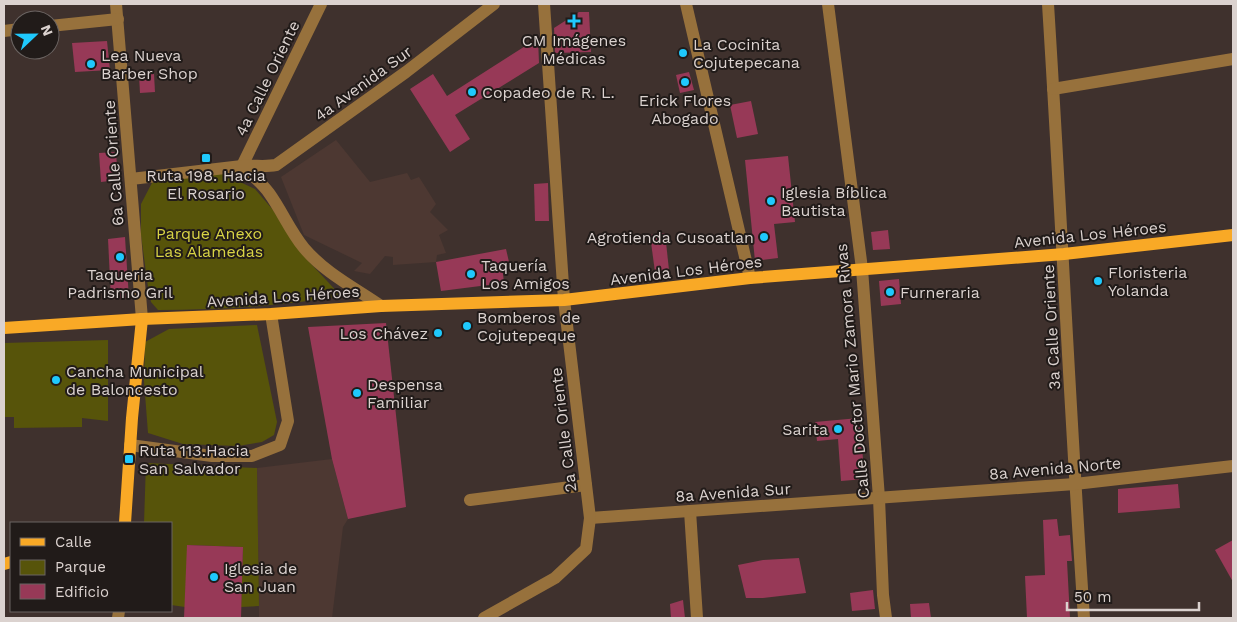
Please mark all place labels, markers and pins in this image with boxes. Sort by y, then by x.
marker: CM Imágenes Médicas [567,14,581,28]
place label: CM Imágenes Médicas [522,31,626,68]
place label: La Cocinita Cojutepecana [693,35,800,72]
place label: Lea Nueva Barber Shop [101,46,198,83]
marker: La Cocinita Cojutepecana [677,47,689,59]
marker: Lea Nueva Barber Shop [85,58,97,70]
marker: Erick Flores Abogado [679,76,691,88]
place label: Copadeo de R. L. [482,83,615,102]
marker: Copadeo de R. L. [466,86,478,98]
place label: Erick Flores Abogado [639,91,731,128]
marker: Ruta 198. Hacia El Rosario [200,152,212,164]
place label: Ruta 198. Hacia El Rosario [146,166,266,203]
place label: Iglesia Bíblica Bautista [781,183,887,220]
marker: Iglesia Bíblica Bautista [765,195,777,207]
place label: Agrotienda Cusoatlan [587,228,754,247]
marker: Agrotienda Cusoatlan [758,231,770,243]
marker: Taqueria Padrismo Gril [114,251,126,263]
place label: Taquería Los Amigos [481,256,570,293]
place label: Floristeria Yolanda [1108,263,1187,300]
place label: Taqueria Padrismo Gril [67,265,173,302]
marker: Taquería Los Amigos [465,268,477,280]
marker: Floristeria Yolanda [1092,275,1104,287]
place label: Furneraria [900,283,980,302]
marker: Furneraria [884,286,896,298]
place label: Bomberos de Cojutepeque [477,308,581,345]
marker: Bomberos de Cojutepeque [461,320,473,332]
place label: Los Chávez [339,324,428,343]
marker: Los Chávez [432,327,444,339]
place label: Cancha Municipal de Baloncesto [66,362,204,399]
marker: Cancha Municipal de Baloncesto [50,374,62,386]
place label: Despensa Familiar [367,375,443,412]
marker: Despensa Familiar [351,387,363,399]
place label: Sarita [782,420,828,439]
marker: Sarita [832,423,844,435]
place label: Ruta 113.Hacia San Salvador [139,441,249,478]
marker: Ruta 113.Hacia San Salvador [123,453,135,465]
place label: Iglesia de San Juan [224,559,297,596]
marker: Iglesia de San Juan [208,571,220,583]

